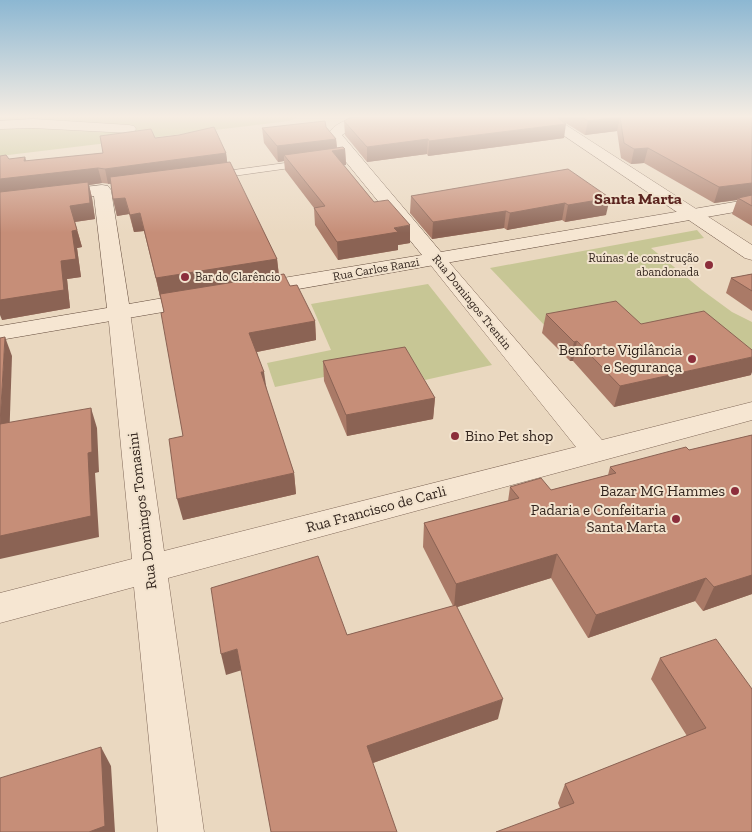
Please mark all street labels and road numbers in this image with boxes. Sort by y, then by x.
street label: Rua Domingos Trentin [429,252,515,352]
street label: Rua Carlos Ranzi [332,254,421,283]
street label: Rua Domingos Tomasini [123,432,161,590]
street label: Rua Francisco de Carli [304,482,448,536]

